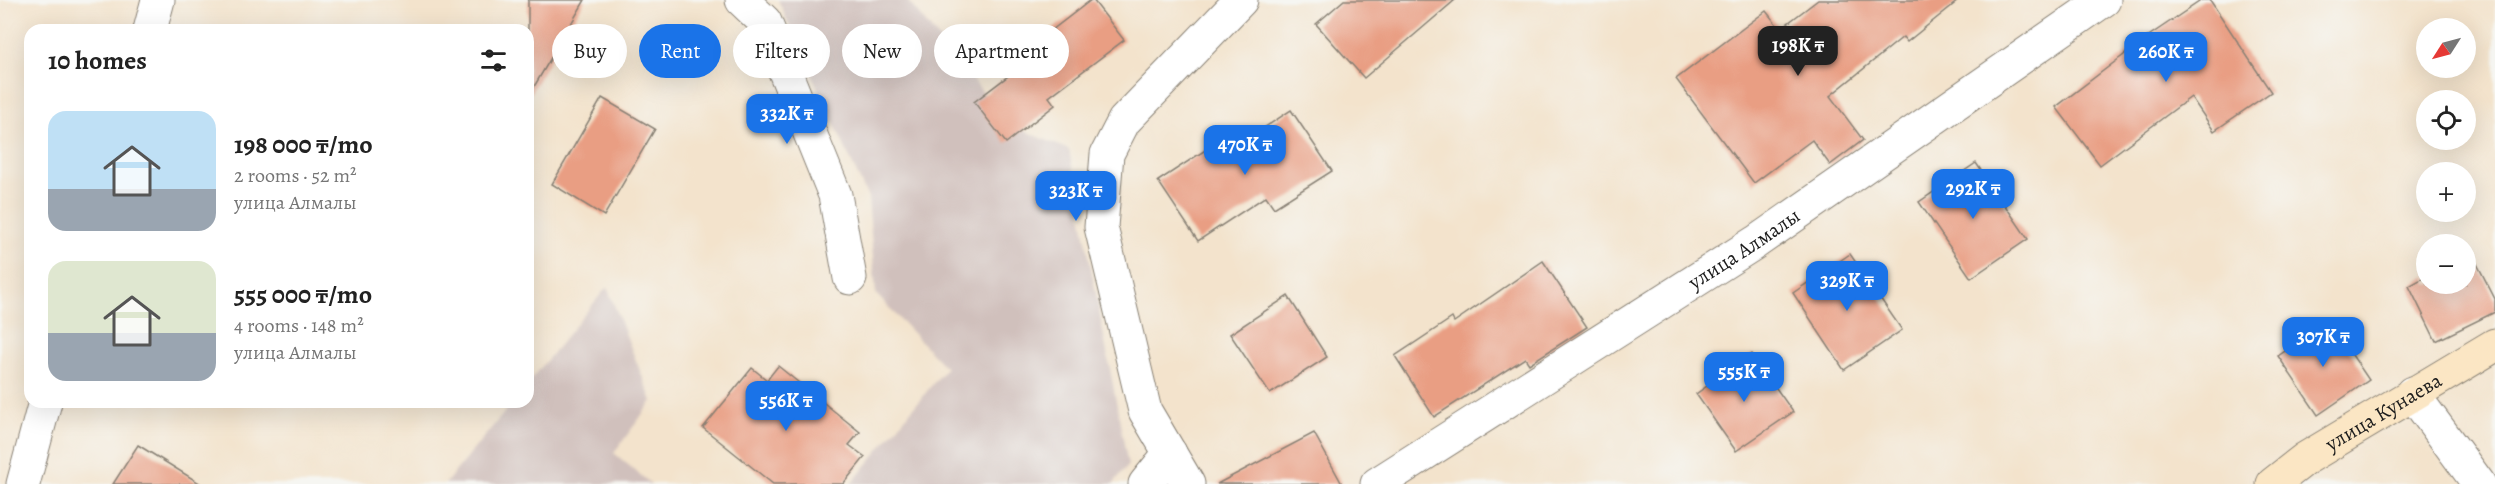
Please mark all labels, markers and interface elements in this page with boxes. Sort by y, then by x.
north arrow [2416,18,2476,78]
map controls [2416,18,2476,294]
chip: Buy [552,24,627,78]
chip: Rent [639,24,721,78]
chip: Filters [733,24,830,78]
chip: New [842,24,922,78]
chip: Apartment [934,24,1069,78]
pin: 198K ₸ [1749,26,1847,77]
text: 198K ₸ [1772,32,1824,59]
pin: 260K ₸ [2117,32,2215,83]
text: 260K ₸ [2138,38,2194,65]
text: 10 homes [48,43,147,78]
icon: filters [477,44,510,77]
button: locate [2416,90,2476,150]
pin: 332K ₸ [738,94,836,145]
text: 332K ₸ [760,100,814,127]
pin: 470K ₸ [1196,125,1294,176]
text: 198 000 ₸/mo [234,127,373,162]
text: 470K ₸ [1218,131,1272,158]
icon: home [96,135,168,207]
text: 2 rooms · 52 m² [234,162,357,189]
button: + [2416,162,2476,222]
pin: 292K ₸ [1924,169,2022,220]
pin: 323K ₸ [1027,171,1125,222]
text: 292K ₸ [1946,175,2000,202]
text: 323K ₸ [1049,177,1103,204]
text: улица Алмалы [234,189,357,216]
street label: улица Алмалы [1682,202,1806,296]
button: − [2416,234,2476,294]
pin: 329K ₸ [1798,261,1896,312]
text: 329K ₸ [1820,267,1874,294]
text: 555 000 ₸/mo [234,277,372,312]
icon: home [96,285,168,357]
text: 4 rooms · 148 m² [234,312,364,339]
pin: 307K ₸ [2274,317,2372,368]
text: 307K ₸ [2296,323,2350,350]
text: улица Алмалы [234,339,357,366]
pin: 555K ₸ [1695,352,1793,403]
text: 555K ₸ [1718,358,1770,385]
street label: улица Кунаева [2319,366,2447,458]
pin: 556K ₸ [737,381,835,432]
text: 556K ₸ [760,387,812,414]

